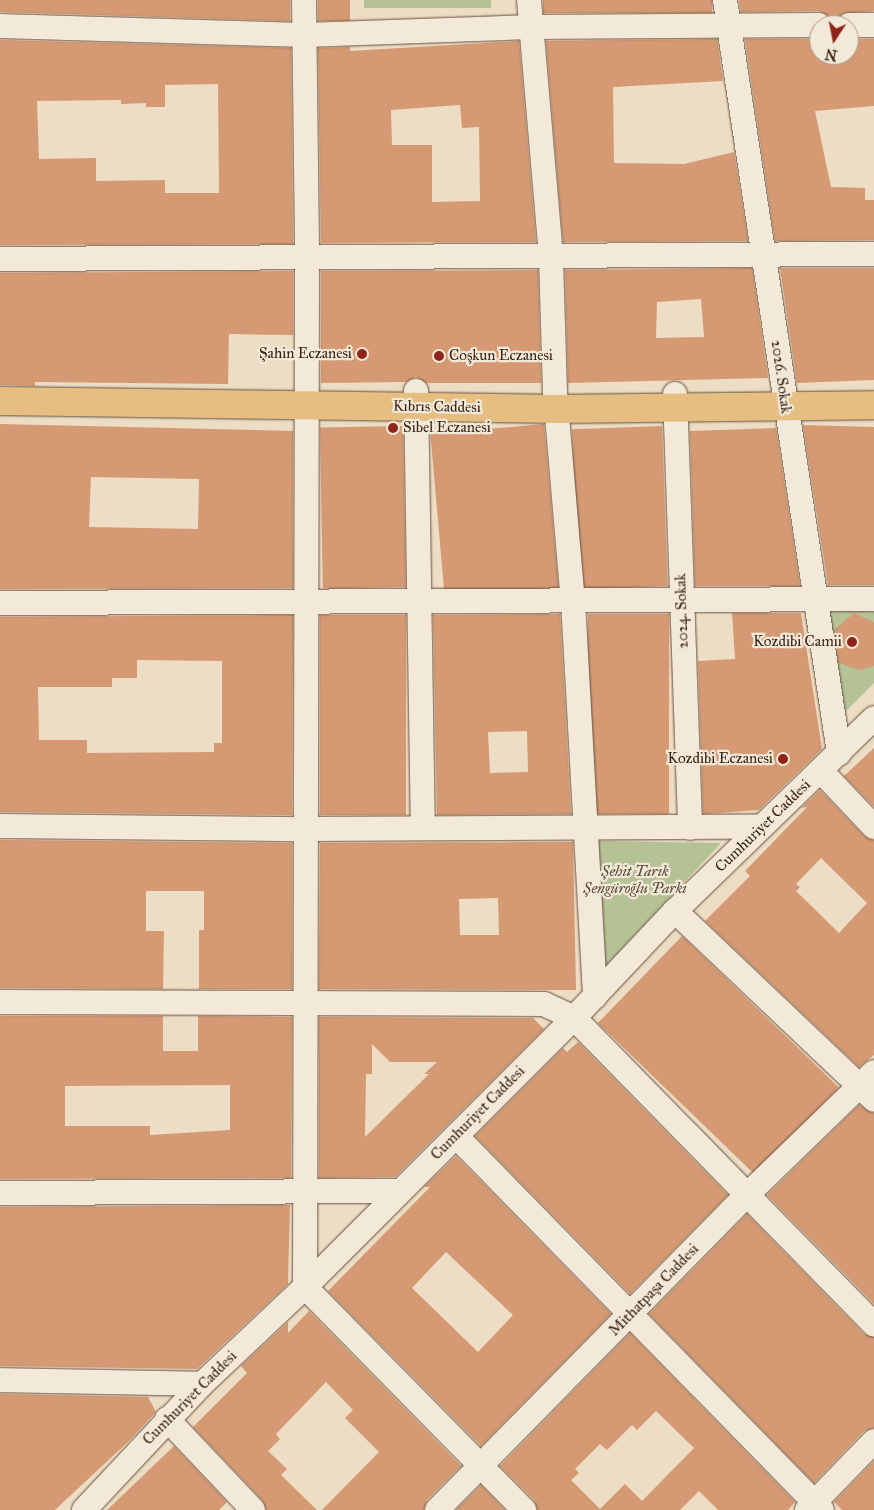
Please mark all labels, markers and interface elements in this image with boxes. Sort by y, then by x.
north arrow [809,15,859,65]
text: N [824,45,839,64]
street label: 2026. Sokak [767,339,795,415]
place label: Şahin Eczanesi [259,345,352,363]
place label: Coşkun Eczanesi [449,347,553,365]
marker: Şahin Eczanesi [356,348,368,360]
marker: Coşkun Eczanesi [433,350,445,362]
street label: Kıbrıs Caddesi [393,397,481,417]
place label: Sibel Eczanesi [403,419,491,437]
marker: Sibel Eczanesi [387,422,399,434]
street label: 2024. Sokak [672,573,692,649]
place label: Kozdibi Camii [753,633,842,651]
marker: Kozdibi Camii [846,636,858,648]
place label: Kozdibi Eczanesi [667,750,773,768]
marker: Kozdibi Eczanesi [777,753,789,765]
street label: Cumhuriyet Caddesi [712,776,814,876]
park label: Şehit Tarık Şengüroğlu Parkı [583,862,687,897]
street label: Cumhuriyet Caddesi [427,1062,529,1164]
street label: Mithatpaşa Caddesi [605,1240,703,1340]
street label: Cumhuriyet Caddesi [139,1347,241,1449]

